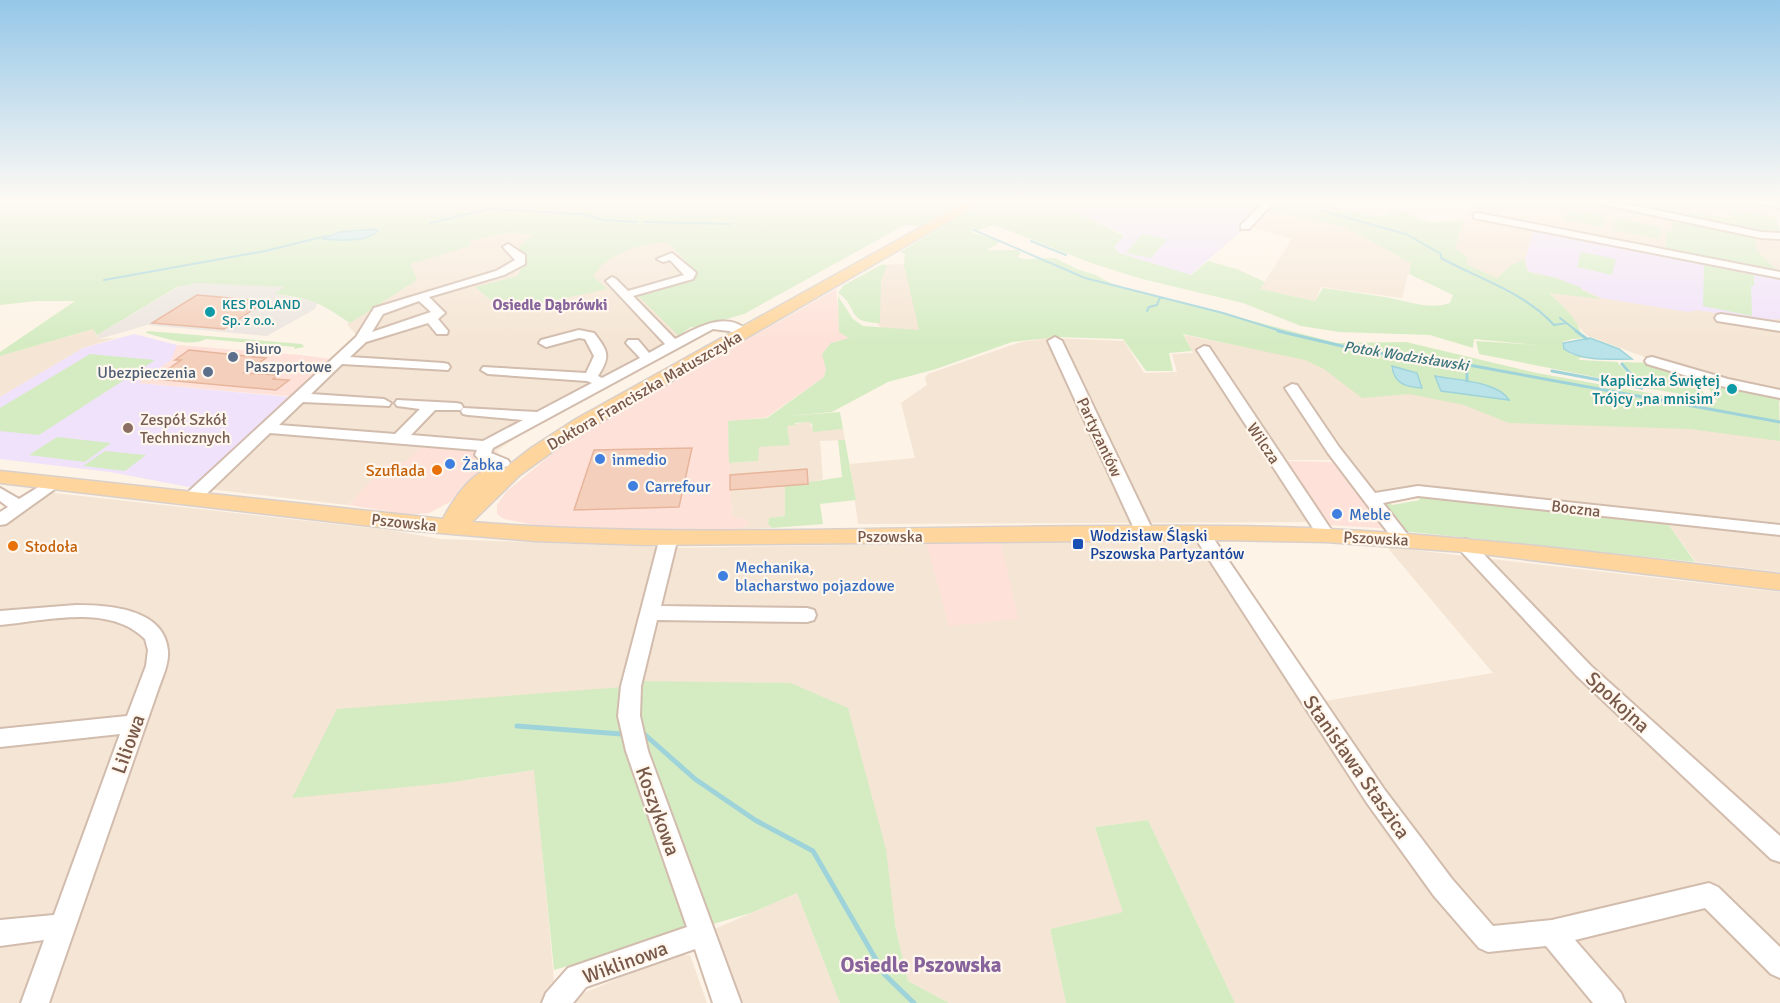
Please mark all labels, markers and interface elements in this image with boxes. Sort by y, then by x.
place label: KES POLAND Sp. z o.o. [222,296,301,329]
district label: Osiedle Dąbrówki [493,296,607,314]
marker: KES POLAND Sp. z o.o. [203,305,217,319]
street label: Doktora Franciszka Matuszczyka [543,327,746,455]
water label: Potok Wodzisławski [1342,337,1472,375]
place label: Biuro Paszportowe [245,339,332,377]
marker: Biuro Paszportowe [226,350,240,364]
place label: Ubezpieczenia [97,363,196,383]
marker: Ubezpieczenia [201,365,215,379]
place label: Kapliczka Świętej Trójcy „na mnisim” [1592,371,1720,409]
marker: Kapliczka Świętej Trójcy „na mnisim” [1725,382,1739,396]
street label: Partyzantów [1072,395,1126,481]
place label: Zespół Szkół Technicznych [140,410,231,448]
street label: Wilcza [1242,419,1284,468]
marker: Zespół Szkół Technicznych [121,421,135,435]
place label: inmedio [612,450,667,470]
marker: inmedio [593,452,607,466]
place label: Żabka [462,455,503,475]
marker: Żabka [443,457,457,471]
place label: Szuflada [366,461,425,481]
marker: Szuflada [430,463,444,477]
place label: Carrefour [645,477,710,497]
marker: Carrefour [626,479,640,493]
street label: Boczna [1550,496,1602,522]
place label: Meble [1349,505,1391,525]
marker: Meble [1330,507,1344,521]
street label: Pszowska [370,510,438,536]
place label: Wodzisław Śląski Pszowska Partyzantów [1090,526,1245,564]
street label: Pszowska [857,527,923,547]
street label: Pszowska [1343,527,1409,551]
place label: Stodoła [25,537,78,557]
marker: Wodzisław Śląski Pszowska Partyzantów [1071,537,1085,551]
marker: Stodoła [6,539,20,553]
place label: Mechanika, blacharstwo pojazdowe [735,558,895,596]
marker: Mechanika, blacharstwo pojazdowe [716,569,730,583]
street label: Spokojna [1580,666,1655,738]
street label: Stanisława Staszica [1298,691,1415,844]
street label: Liliowa [106,711,151,777]
street label: Koszykowa [630,763,685,859]
street label: Wiklinowa [579,936,671,989]
district label: Osiedle Pszowska [840,952,1002,978]

